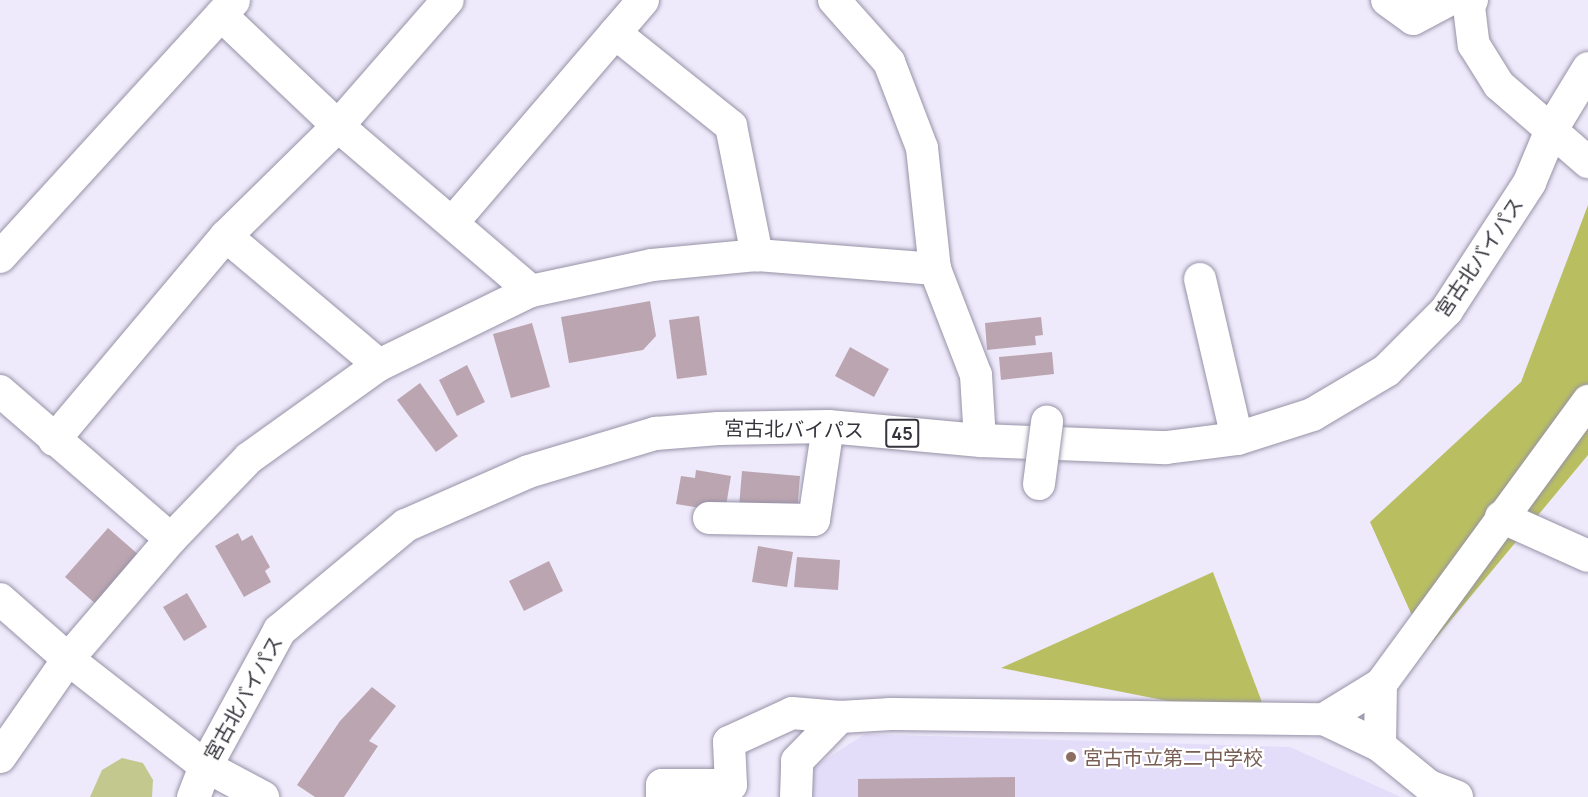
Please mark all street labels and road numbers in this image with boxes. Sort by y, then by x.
street label: 宮古北バイパス [1430,192,1528,322]
street label: 宮古北バイパス [724,416,864,442]
road number: 45 [884,418,920,448]
street label: 宮古北バイパス [199,631,287,765]

